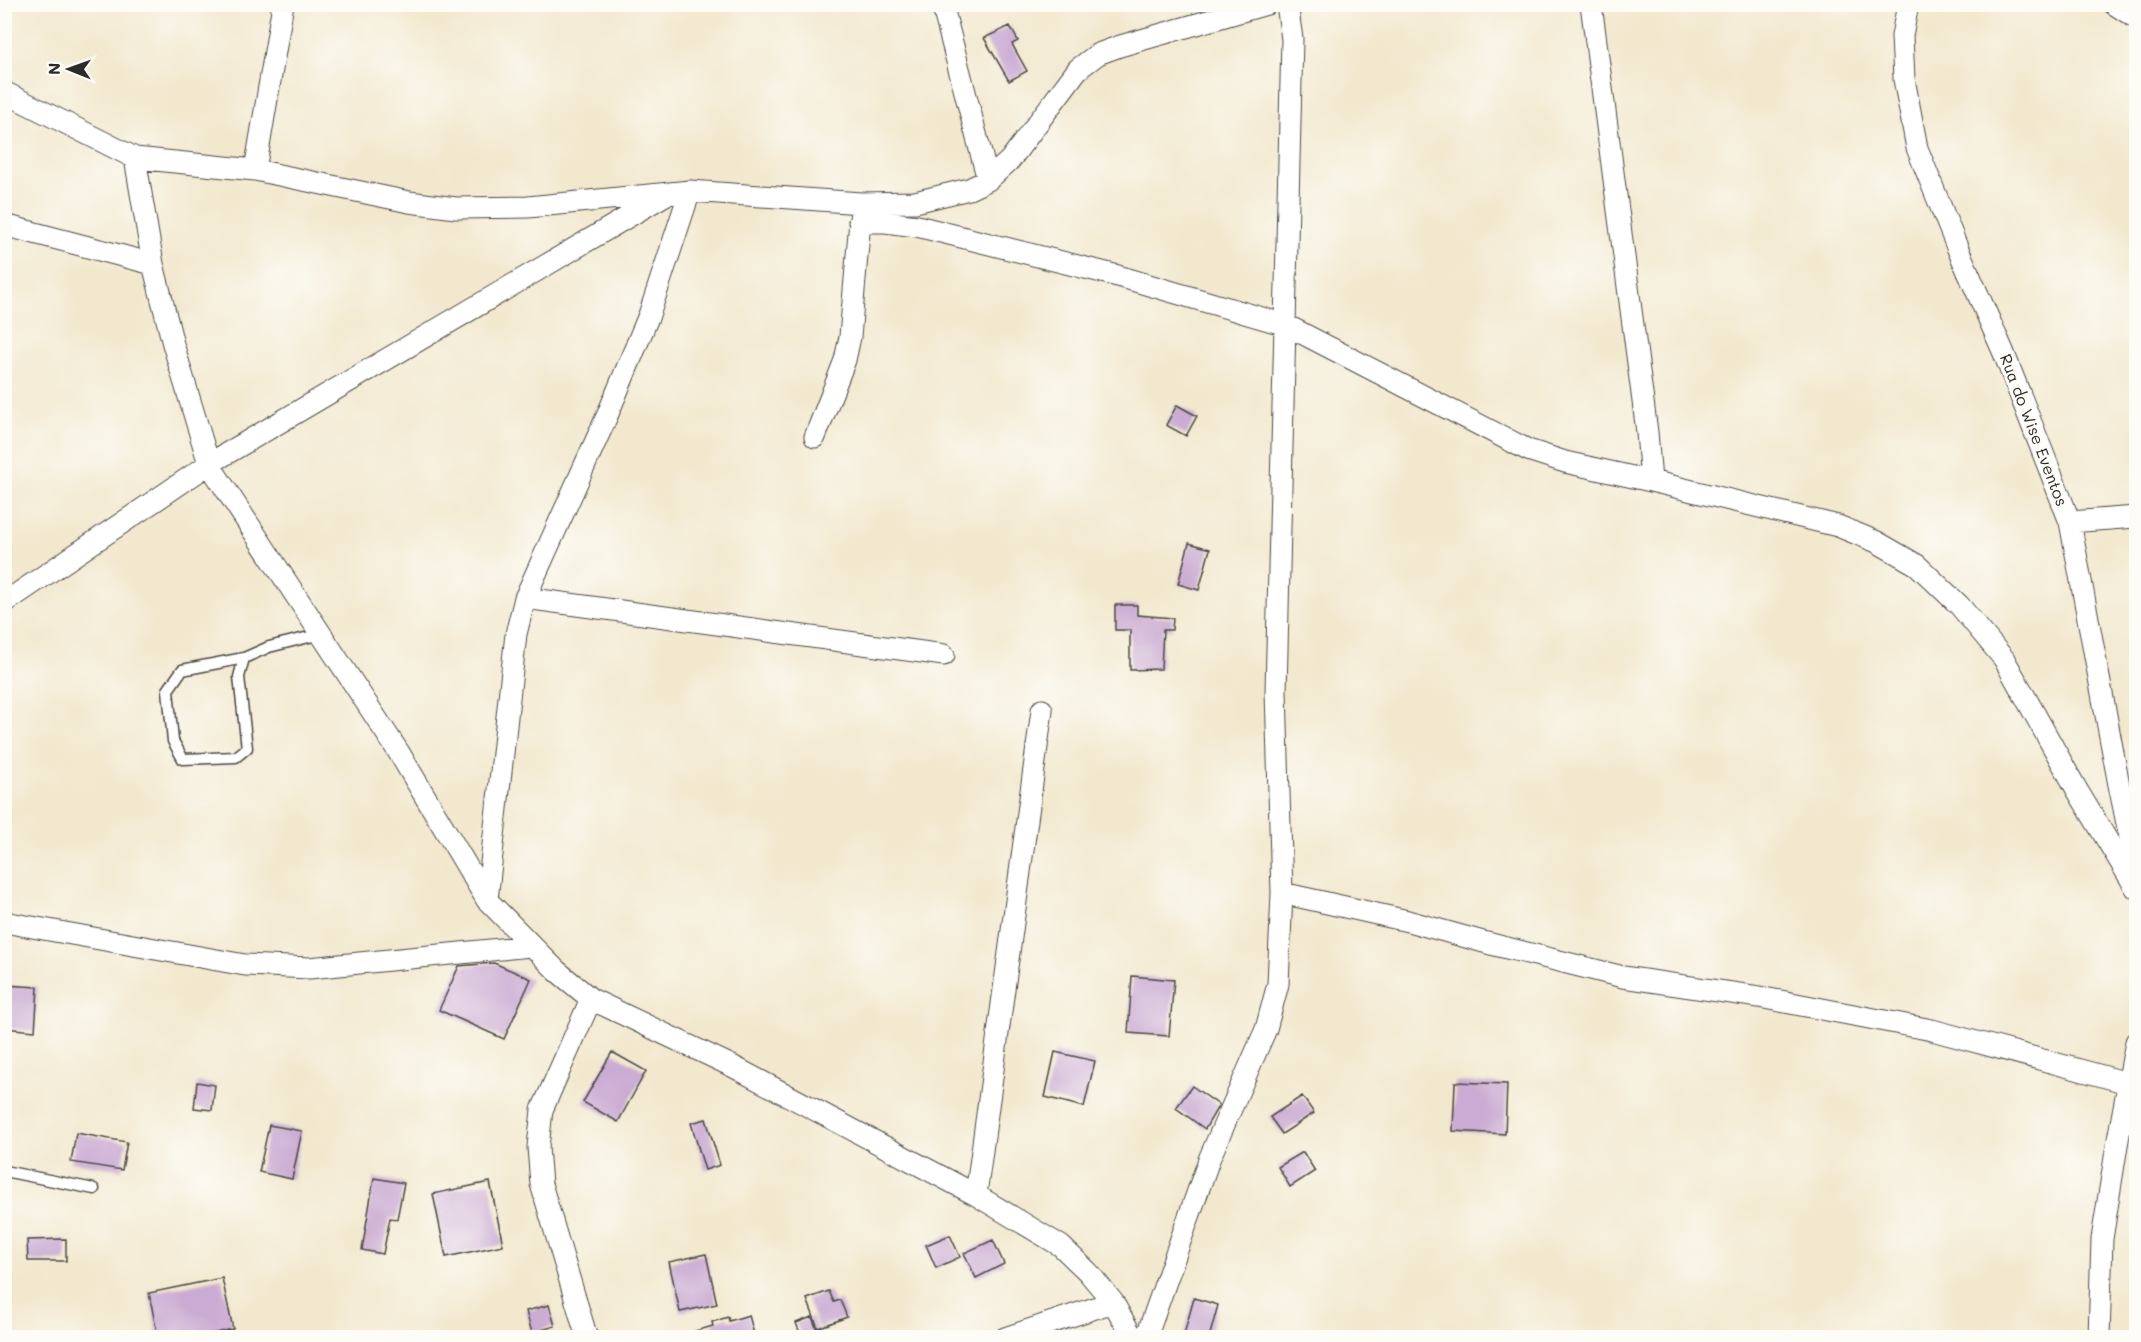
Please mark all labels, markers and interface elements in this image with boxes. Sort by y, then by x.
north arrow [39,39,99,99]
text: N [43,62,64,75]
street label: Rua do Wise Eventos [1996,351,2073,509]

